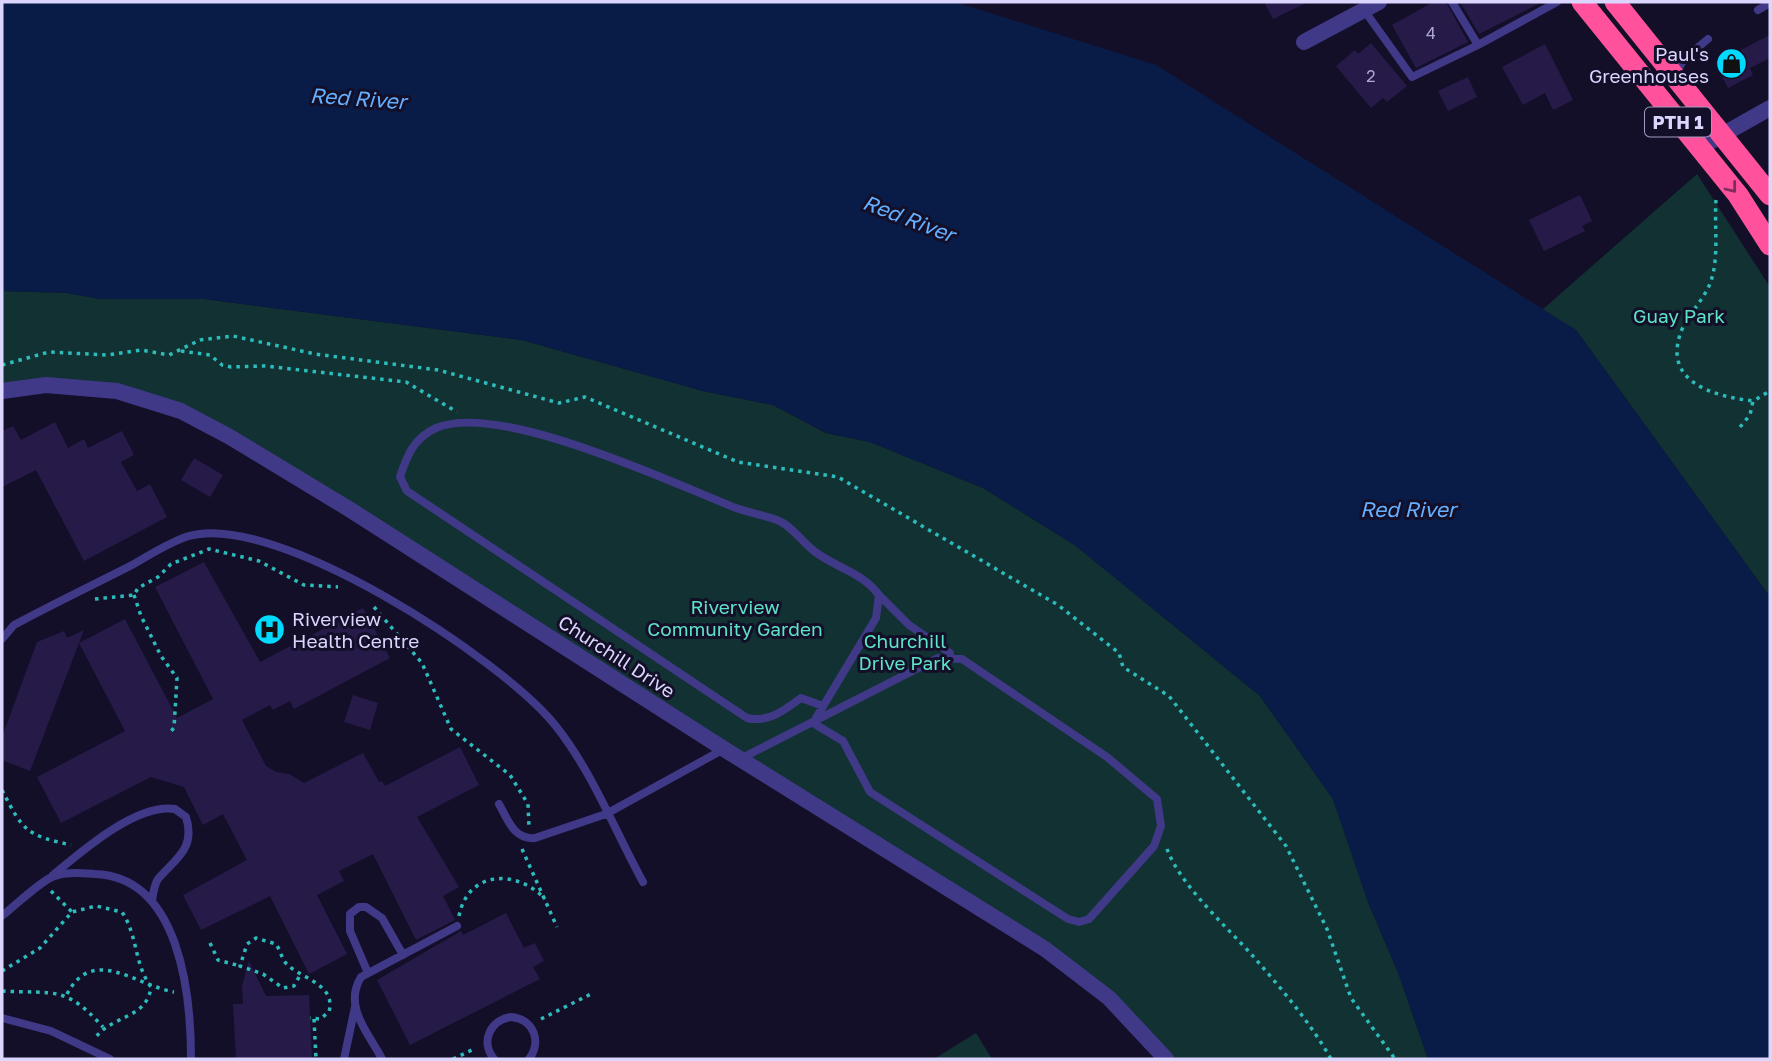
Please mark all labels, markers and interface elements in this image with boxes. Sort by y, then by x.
house number: 4 [1426,23,1436,43]
place label: Paul's Greenhouses [1589,42,1709,87]
shop icon: Paul's Greenhouses [1715,47,1749,81]
house number: 2 [1366,66,1376,86]
water label: Red River [309,82,410,115]
road number: PTH 1 [1645,107,1711,136]
one-way arrow [1724,181,1736,193]
water label: Red River [860,189,961,248]
park label: Guay Park [1633,304,1725,327]
water label: Red River [1360,496,1459,522]
park label: Riverview Community Garden [647,595,823,640]
place label: Riverview Health Centre [292,607,419,652]
street label: Churchill Drive [554,610,680,702]
hospital icon: Riverview Health Centre [252,612,286,646]
park label: Churchill Drive Park [859,629,952,674]

